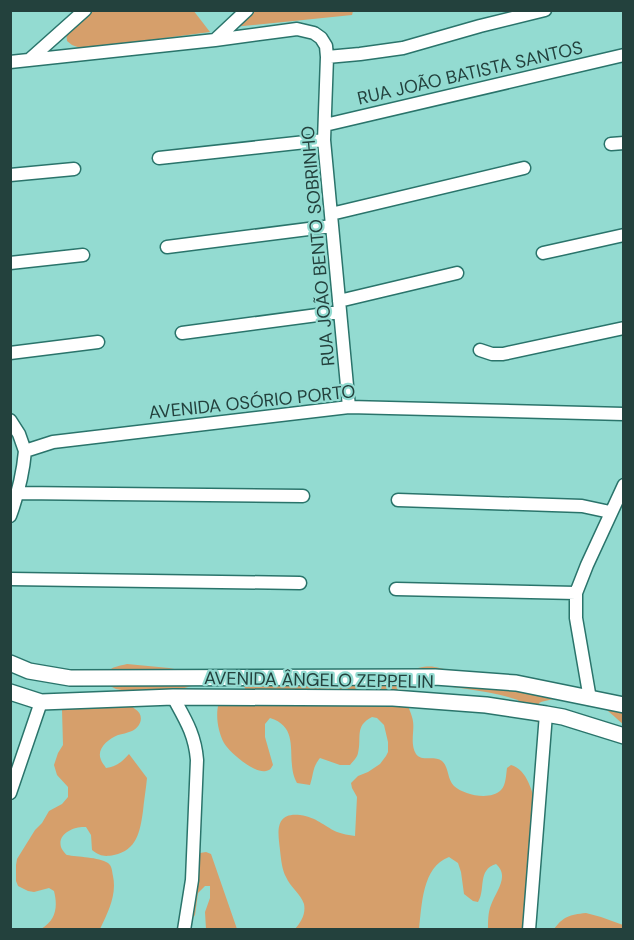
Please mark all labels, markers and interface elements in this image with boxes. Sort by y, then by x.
street label: RUA JOÃO BATISTA SANTOS [355,35,585,111]
street label: RUA JOÃO BENTO SOBRINHO [296,125,340,367]
street label: AVENIDA OSÓRIO PORTO [147,379,357,425]
street label: AVENIDA ÂNGELO ZEPPELIN [204,666,434,694]

